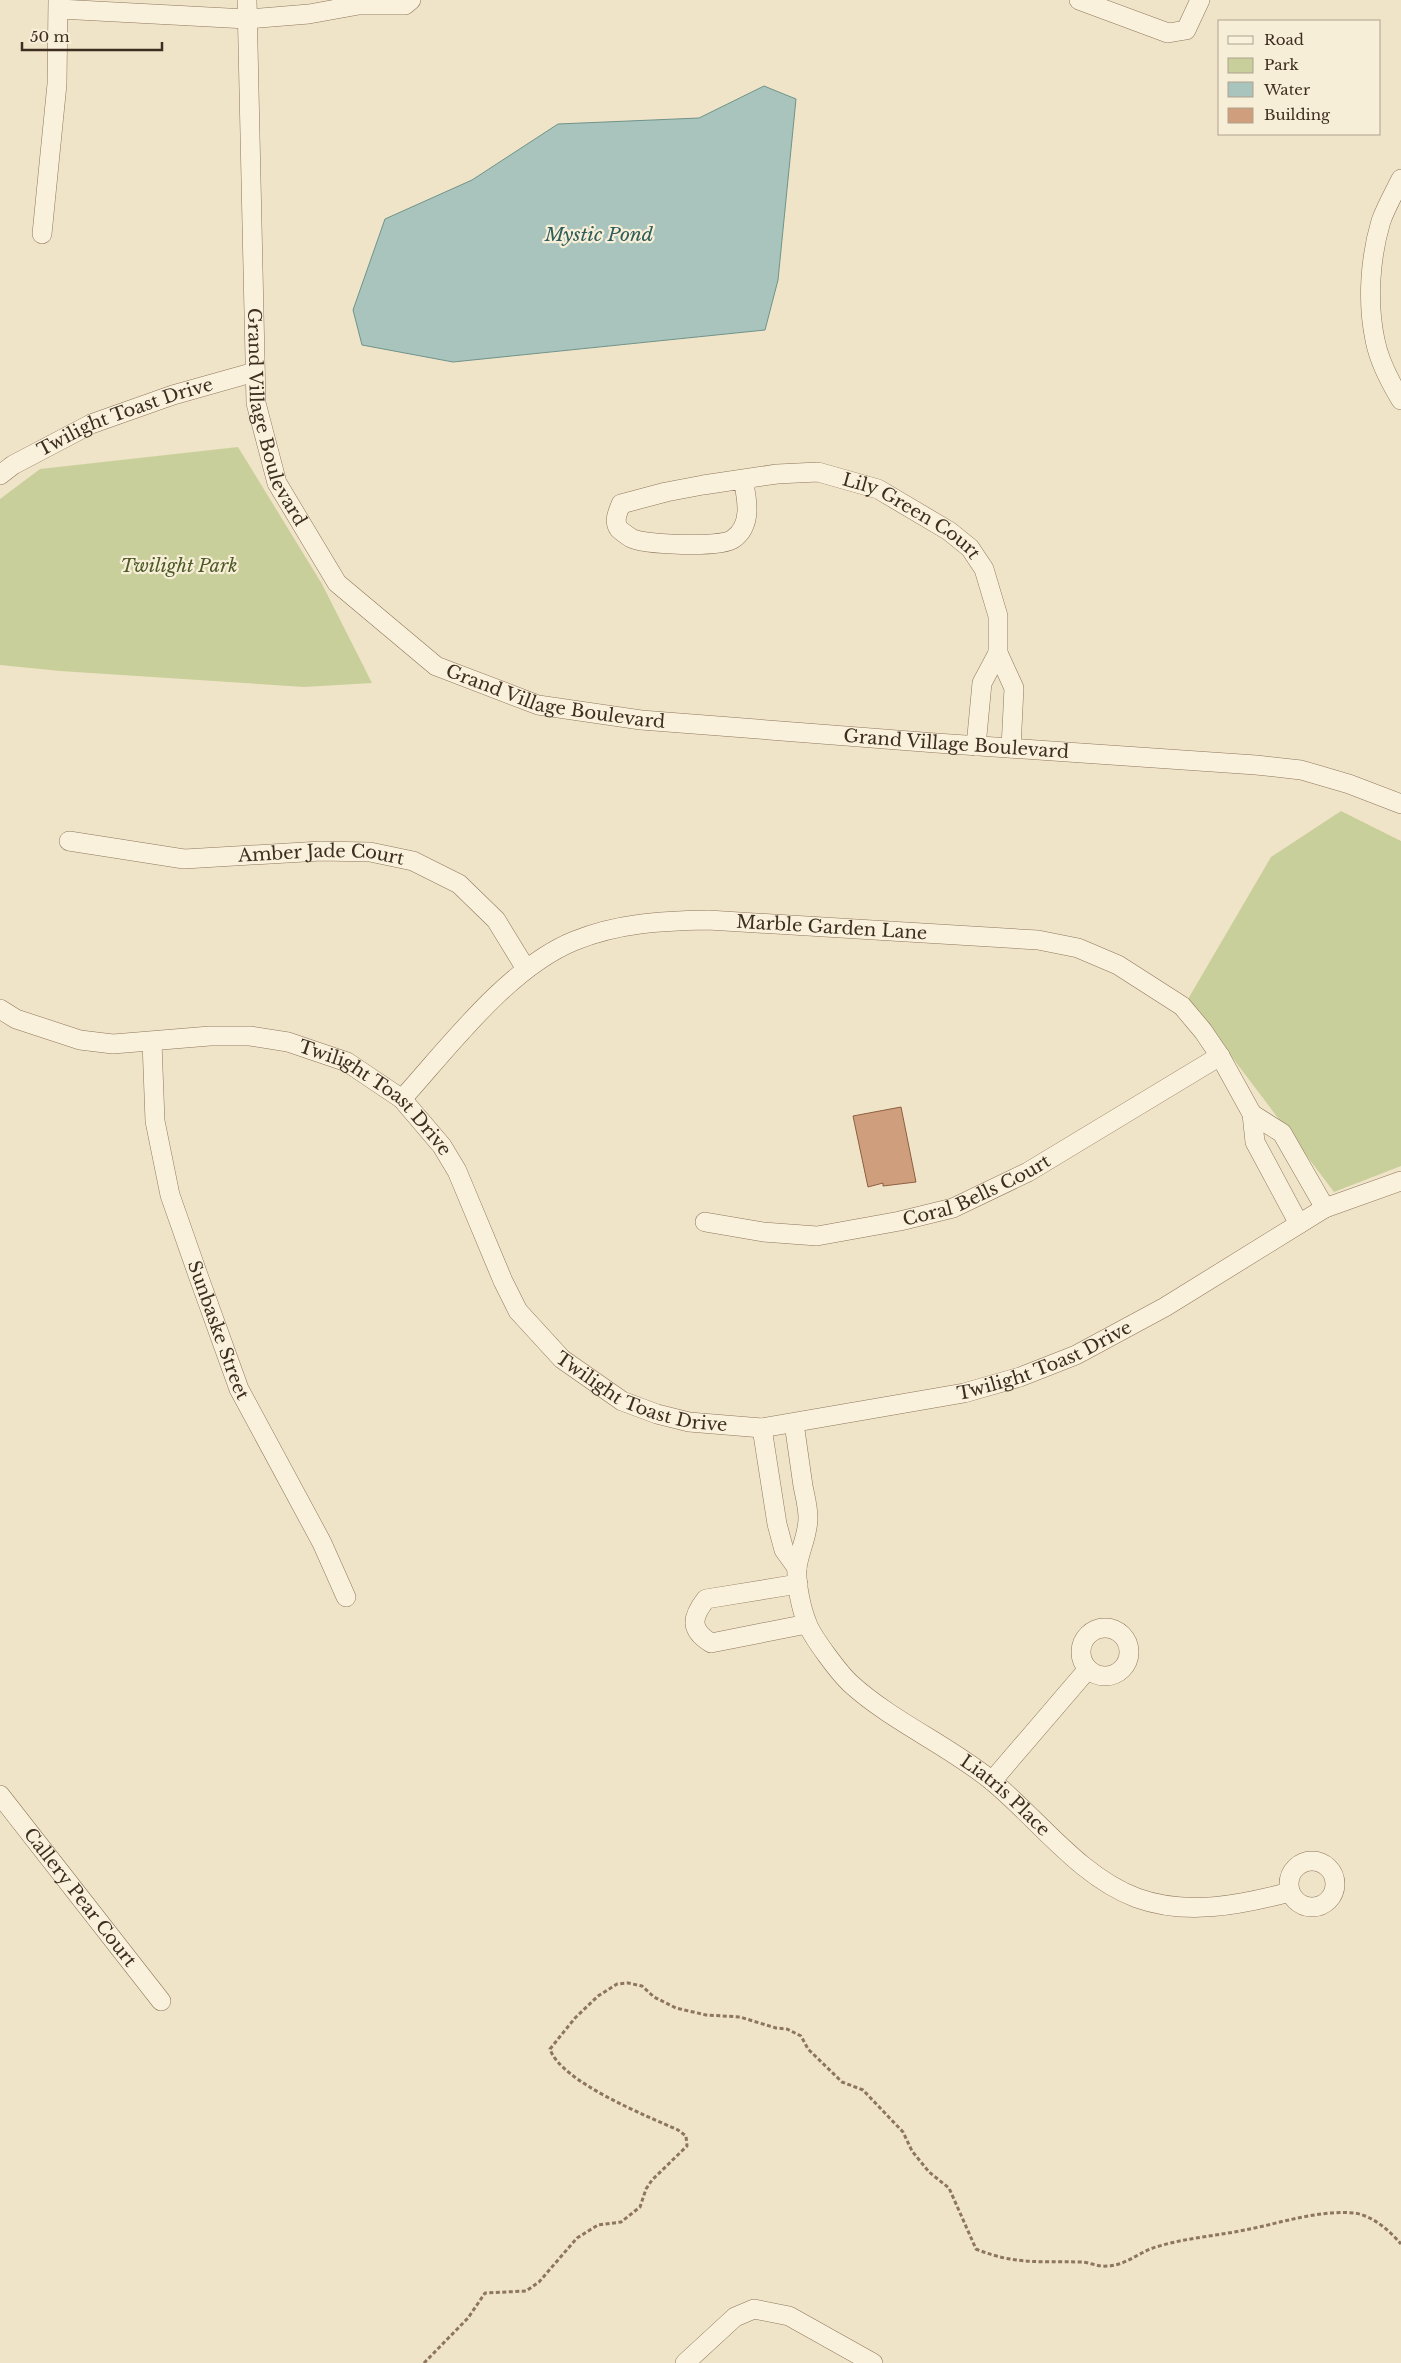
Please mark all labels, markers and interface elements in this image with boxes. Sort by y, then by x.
scale bar [22,20,162,52]
legend [1218,20,1381,135]
text: 50 m [30,27,70,46]
text: Road [1264,30,1304,49]
text: Park [1264,55,1300,74]
text: Water [1263,80,1311,99]
text: Building [1264,105,1331,124]
water label: Mystic Pond [544,223,654,246]
street label: Grand Village Boulevard [243,308,311,530]
street label: Twilight Toast Drive [34,373,216,461]
street label: Lily Green Court [840,468,985,563]
park label: Twilight Park [121,555,237,577]
street label: Grand Village Boulevard [443,660,666,733]
street label: Grand Village Boulevard [843,725,1070,763]
street label: Amber Jade Court [237,840,406,870]
street label: Marble Garden Lane [736,911,928,944]
street label: Twilight Toast Drive [296,1035,456,1159]
street label: Coral Bells Court [901,1150,1055,1231]
street label: Sunbaske Street [183,1258,254,1404]
street label: Twilight Toast Drive [955,1316,1136,1405]
street label: Twilight Toast Drive [551,1347,728,1436]
street label: Liatris Place [956,1750,1055,1841]
street label: Callery Pear Court [19,1824,141,1971]

